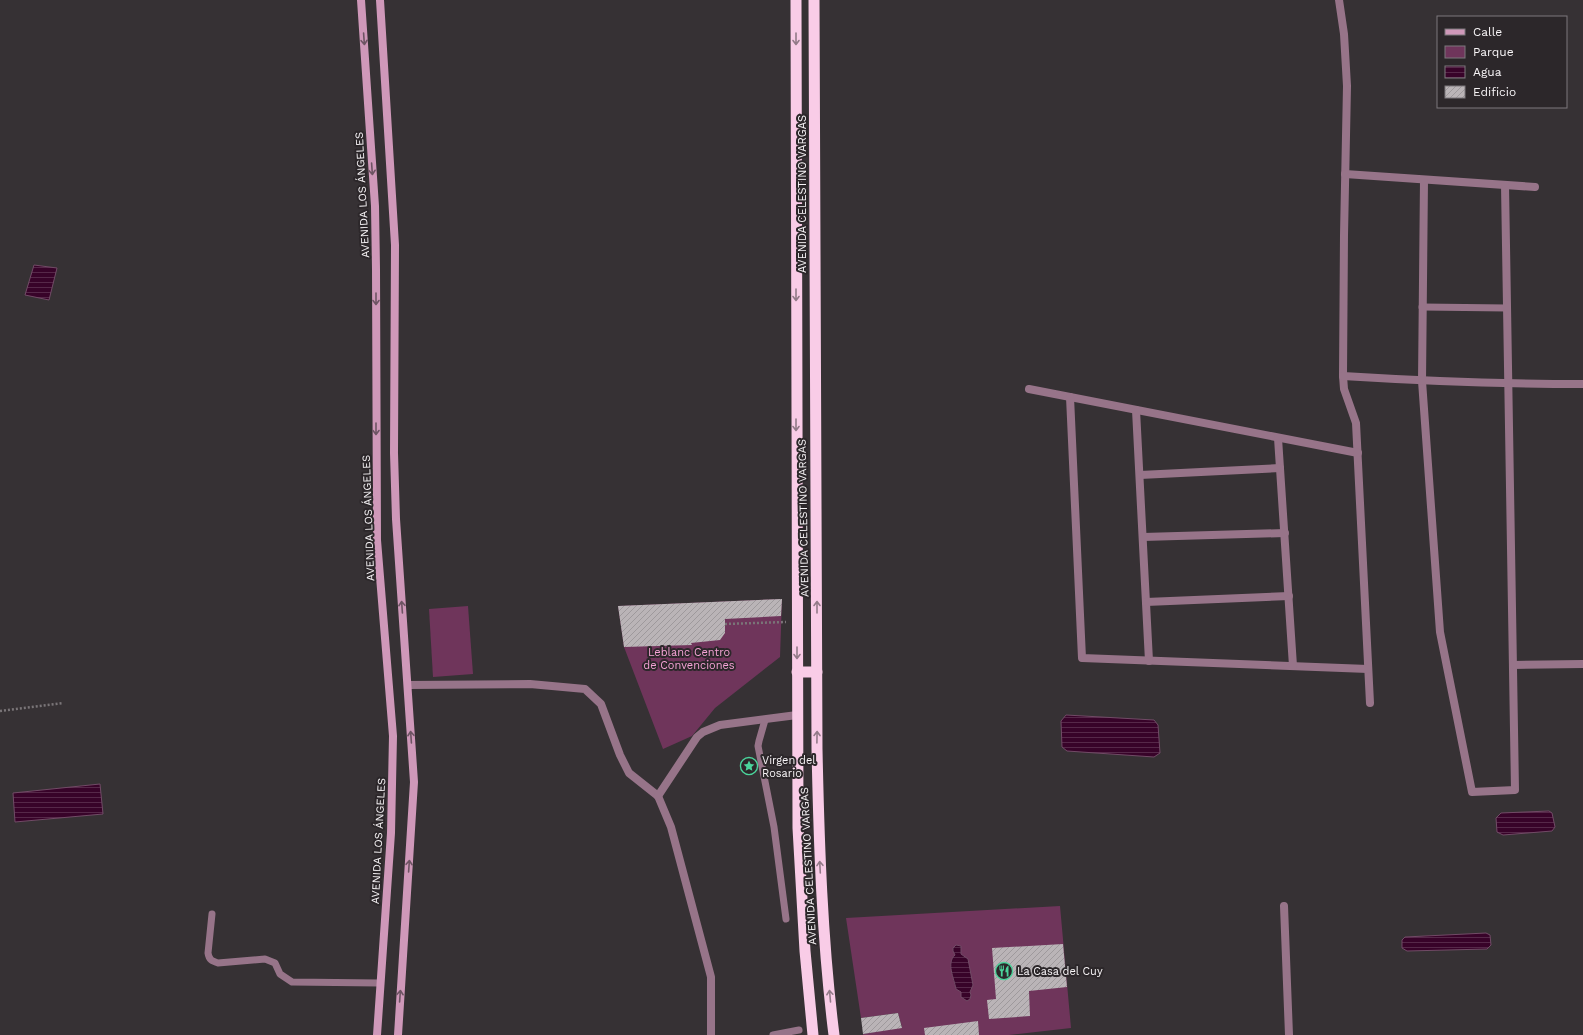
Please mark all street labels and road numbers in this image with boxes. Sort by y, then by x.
street label: AVENIDA CELESTINO VARGAS [796,115,809,273]
street label: AVENIDA LOS ÁNGELES [352,132,372,258]
street label: AVENIDA CELESTINO VARGAS [796,439,811,597]
street label: AVENIDA LOS ÁNGELES [359,455,377,581]
street label: AVENIDA LOS ÁNGELES [368,778,388,904]
street label: AVENIDA CELESTINO VARGAS [798,787,819,945]

